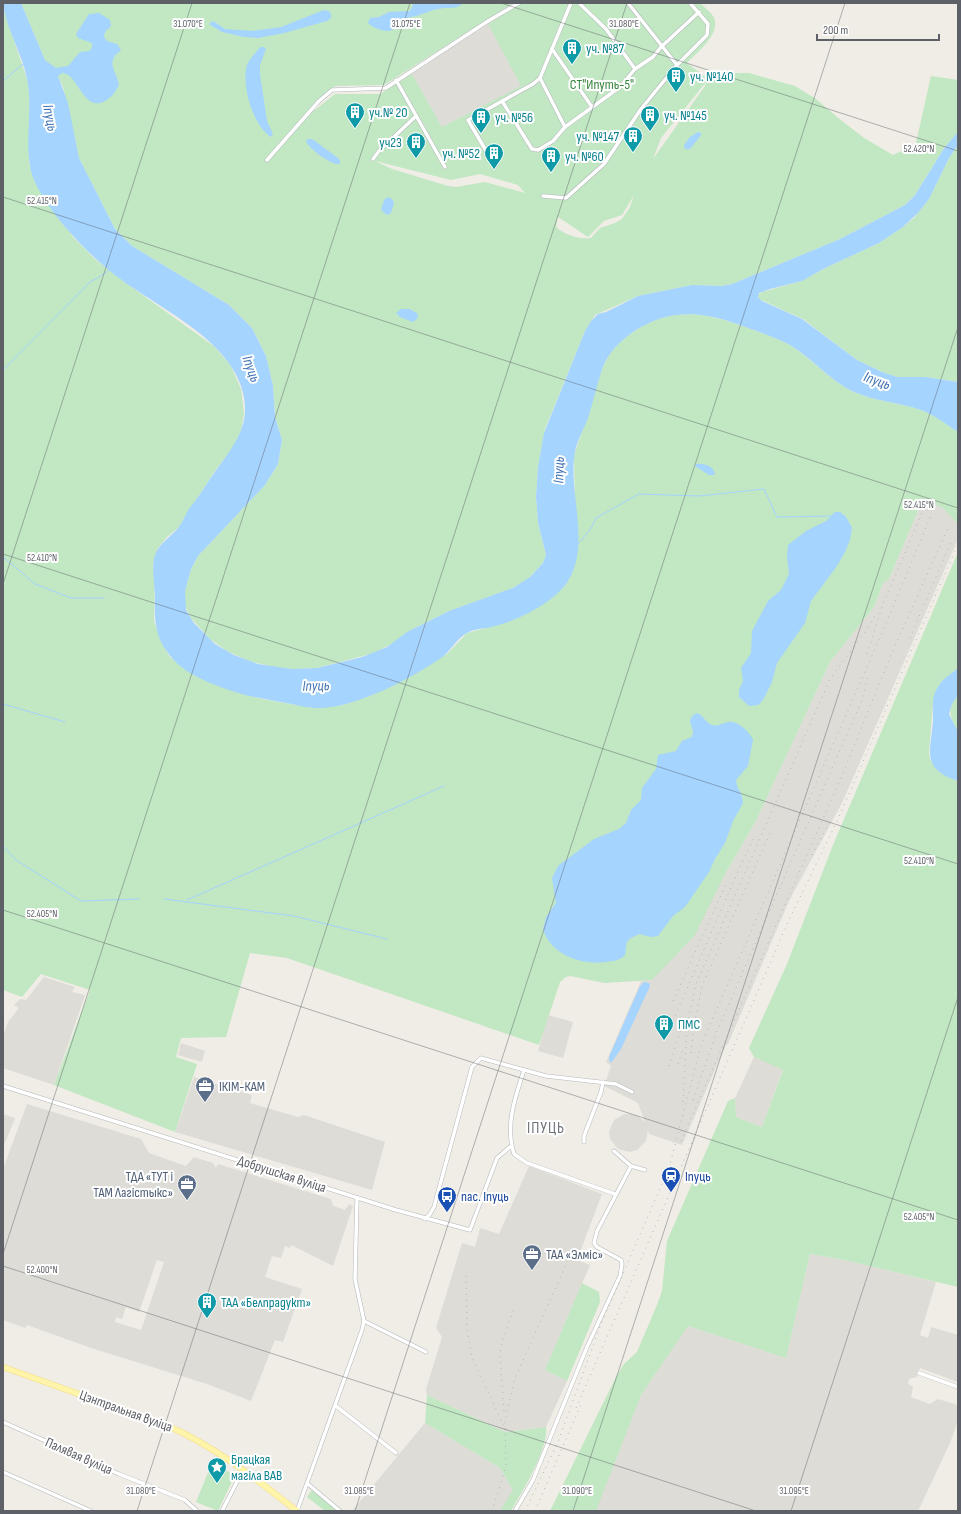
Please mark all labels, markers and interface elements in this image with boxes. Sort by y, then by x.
scale bar [817,16,939,42]
text: 31.070°E [173,18,203,30]
text: 31.075°E [391,18,421,30]
text: 31.080°E [609,18,639,30]
text: 200 m [823,23,849,38]
building icon: уч. №87 [561,37,583,65]
place label: уч. №87 [586,40,624,57]
building icon: уч. №140 [665,65,687,93]
place label: уч. №140 [690,68,733,85]
park label: СТ"Ипуть-5" [570,76,634,93]
building icon: уч.№ 20 [344,101,366,129]
water label: Іпуць [38,103,62,133]
place label: уч.№ 20 [369,104,407,121]
building icon: уч. №145 [639,104,661,132]
building icon: уч. №56 [470,106,492,134]
place label: уч. №145 [664,107,707,124]
place label: уч. №56 [495,109,533,126]
building icon: уч. №147 [622,125,644,153]
place label: уч. №147 [576,128,619,145]
building icon: уч23 [405,131,427,159]
place label: уч23 [379,134,402,151]
building icon: уч. №52 [483,142,505,170]
text: 52.420°N [904,143,934,155]
place label: уч. №52 [442,145,480,162]
building icon: уч. №60 [540,145,562,173]
place label: уч. №60 [565,148,604,165]
text: 52.415°N [27,195,57,207]
water label: Іпуць [237,353,265,385]
water label: Іпуць [861,367,893,395]
water label: Іпуць [549,456,569,484]
text: 52.415°N [904,499,934,511]
text: 52.410°N [27,552,57,564]
water label: Іпуць [302,676,330,696]
text: 52.410°N [904,855,934,867]
text: 52.405°N [27,908,57,920]
building icon: ПМС [653,1013,675,1041]
place label: ПМС [678,1016,700,1033]
office icon: ІКІМ-КАМ [194,1075,216,1103]
place label: ІКІМ-КАМ [219,1078,265,1095]
district label: ІПУЦЬ [527,1119,565,1138]
street label: Добрушская вуліца [236,1152,328,1196]
station icon: Іпуць [660,1165,682,1193]
place label: ТДА «ТУТ і ТАМ Лагістыкс» [93,1168,173,1201]
place label: Іпуць [685,1168,711,1185]
office icon: ТДА «ТУТ і ТАМ Лагістыкс» [176,1173,198,1201]
bus stop icon: пас. Іпуць [436,1185,458,1213]
place label: пас. Іпуць [461,1188,509,1205]
text: 52.405°N [904,1211,934,1223]
office icon: ТАА «Элміс» [521,1243,543,1271]
place label: ТАА «Элміс» [546,1246,603,1263]
text: 52.400°N [26,1264,58,1276]
building icon: ТАА «Белпрадукт» [196,1291,218,1319]
place label: ТАА «Белпрадукт» [221,1294,311,1311]
street label: Цэнтральная вуліца [77,1386,175,1436]
street label: Палявая вуліца [43,1434,115,1478]
place label: Брацкая магіла ВАВ [231,1451,282,1484]
place icon: Брацкая магіла ВАВ [206,1456,228,1484]
text: 31.080°E [126,1485,156,1497]
text: 31.085°E [344,1485,374,1497]
text: 31.090°E [562,1485,592,1497]
text: 31.095°E [779,1485,809,1497]

